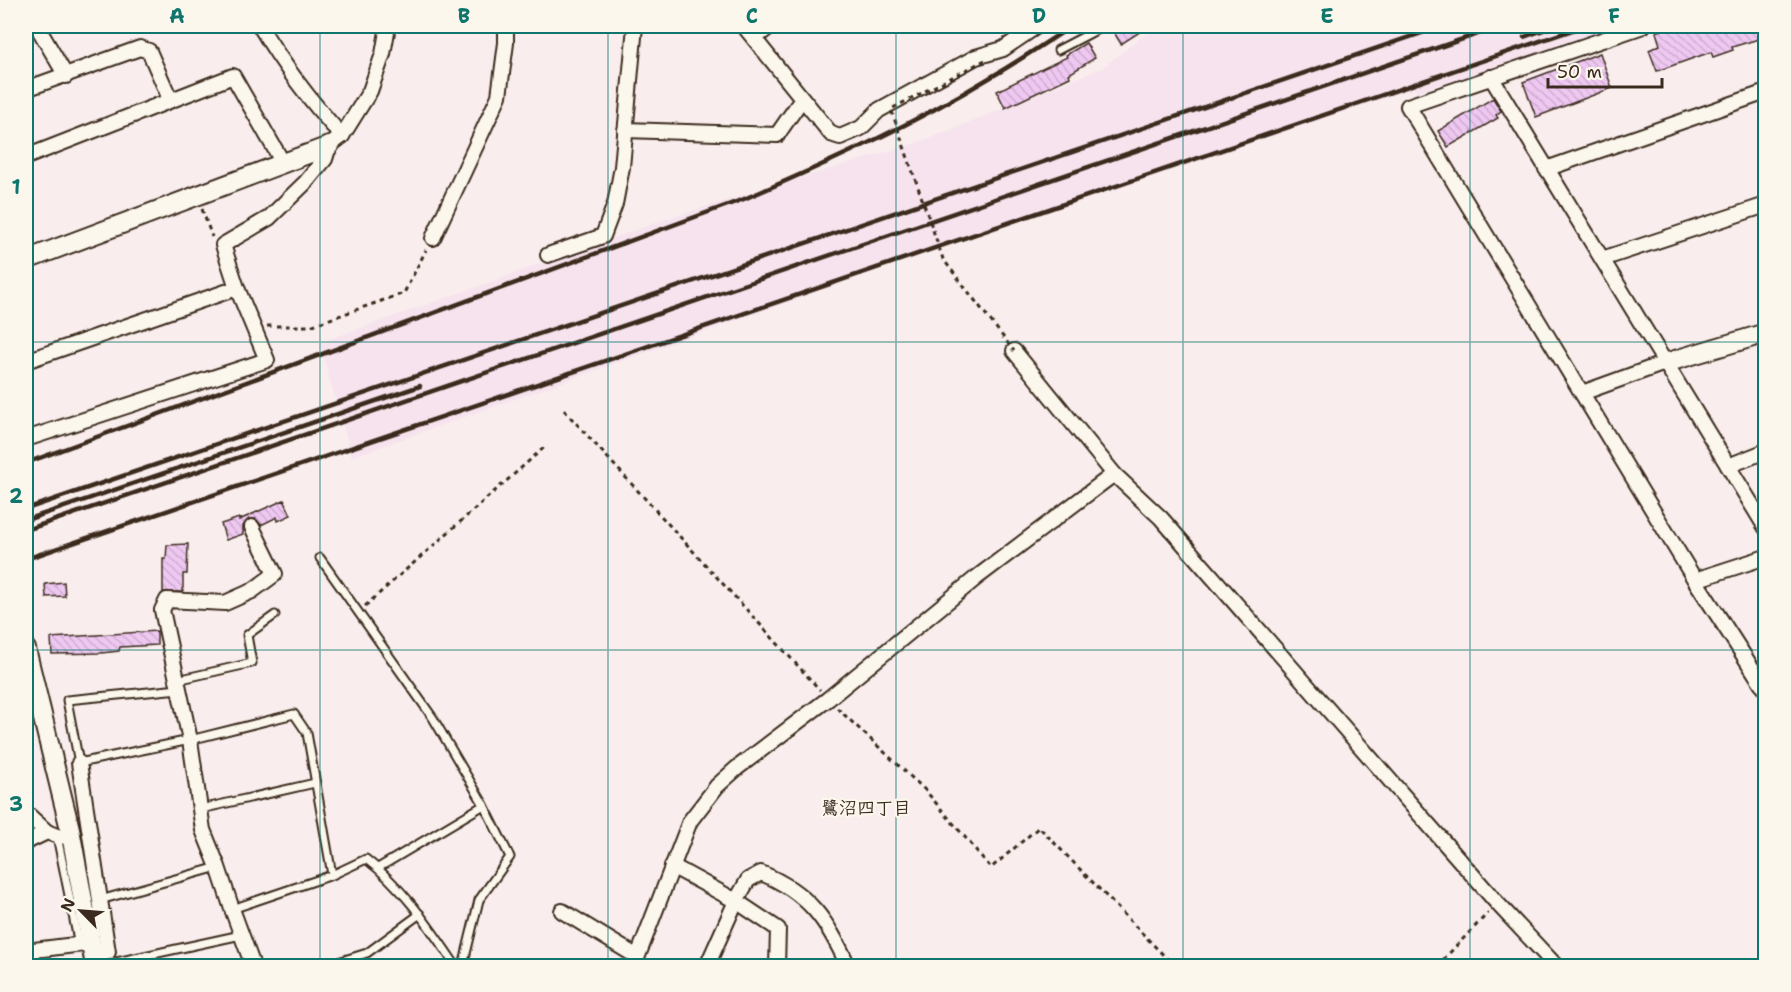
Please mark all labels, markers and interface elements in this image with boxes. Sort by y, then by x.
text: A [169,3,185,29]
text: B [458,3,470,29]
text: C [746,3,758,29]
text: D [1032,3,1046,29]
text: E [1320,3,1334,29]
text: F [1608,3,1620,29]
scale bar [1548,51,1662,89]
text: 50 m [1557,60,1602,84]
text: 1 [11,174,21,200]
text: 2 [9,483,23,509]
text: 3 [9,791,23,817]
district label: 鷺沼四丁目 [821,796,911,820]
north arrow [51,881,111,941]
text: N [56,895,80,915]

